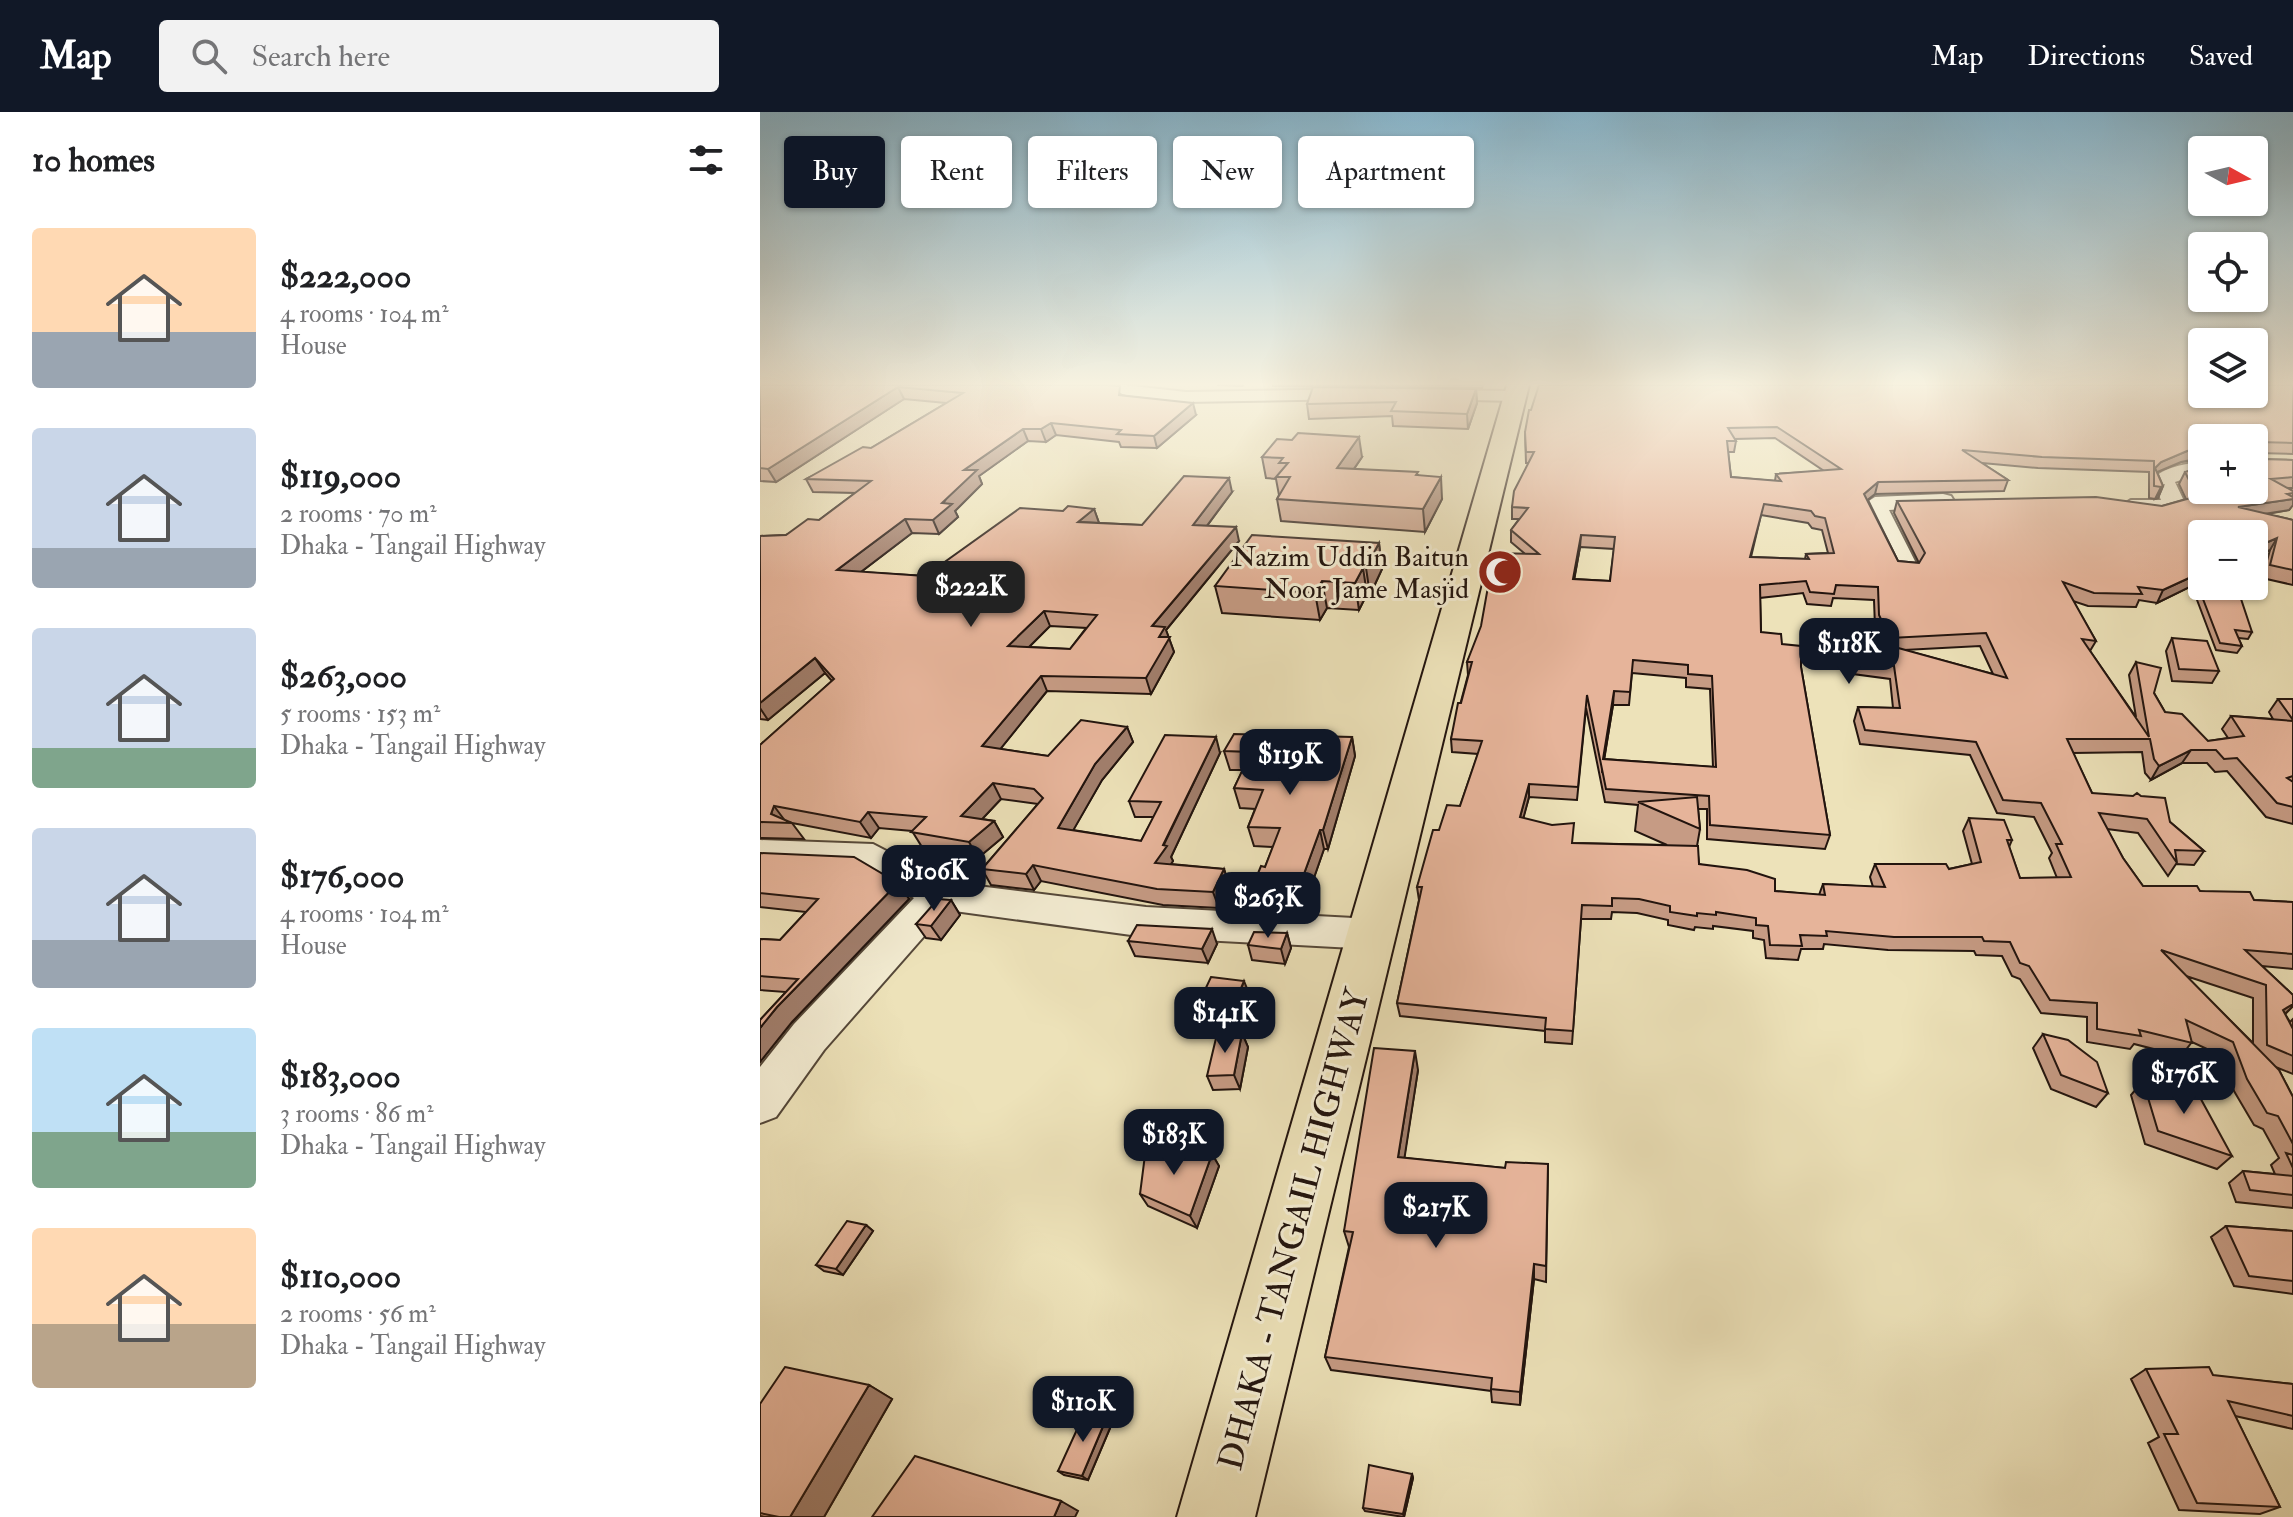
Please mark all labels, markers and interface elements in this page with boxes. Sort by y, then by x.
search box [159,20,719,92]
text: Map [40,32,111,80]
icon: search [187,34,231,78]
text: Search here [251,38,390,75]
text: Map [1931,39,1984,74]
text: Directions [2028,39,2145,74]
text: Saved [2189,39,2253,74]
chip: Buy [784,136,885,208]
chip: Rent [901,136,1012,208]
chip: Filters [1028,136,1157,208]
chip: New [1173,136,1282,208]
chip: Apartment [1298,136,1474,208]
north arrow [2188,136,2268,216]
map controls [2188,136,2268,600]
icon: filters [684,138,728,182]
text: 10 homes [32,139,155,182]
button: locate [2188,232,2268,312]
text: $222,000 [280,255,411,298]
icon: home [96,260,192,356]
text: 4 rooms · 104 m² [280,298,449,330]
button: layers [2188,328,2268,408]
text: House [280,330,347,362]
button: + [2188,424,2268,504]
text: $119,000 [280,455,401,498]
icon: home [96,460,192,556]
text: 2 rooms · 70 m² [280,498,437,530]
button: − [2188,520,2268,600]
text: Dhaka - Tangail Highway [280,530,545,562]
place label: Nazim Uddin Baitun Noor Jame Masjid [1231,540,1469,607]
mosque icon: Nazim Uddin Baitun Noor Jame Masjid [1476,548,1524,596]
pin: $222K [915,561,1027,629]
text: $222K [935,571,1007,603]
pin: $118K [1793,618,1905,686]
text: $118K [1817,628,1881,660]
text: $263,000 [280,655,407,698]
icon: home [96,660,192,756]
text: 5 rooms · 153 m² [280,698,440,730]
pin: $119K [1234,729,1346,797]
text: Dhaka - Tangail Highway [280,730,545,762]
text: $119K [1258,739,1322,771]
pin: $106K [878,845,990,913]
text: $176,000 [280,855,405,898]
text: $106K [900,855,968,887]
icon: home [96,860,192,956]
pin: $263K [1212,872,1324,940]
text: $263K [1233,882,1303,914]
text: 4 rooms · 104 m² [280,898,449,930]
text: House [280,930,347,962]
street label: DHAKA - TANGAIL HIGHWAY [1209,983,1380,1475]
pin: $141K [1169,987,1281,1055]
text: $141K [1192,997,1258,1029]
pin: $176K [2128,1048,2240,1116]
text: $183,000 [280,1055,401,1098]
text: $176K [2150,1058,2218,1090]
icon: home [96,1060,192,1156]
text: 3 rooms · 86 m² [280,1098,434,1130]
pin: $183K [1118,1109,1230,1177]
text: $183K [1142,1119,1206,1151]
text: Dhaka - Tangail Highway [280,1130,545,1162]
pin: $217K [1380,1182,1492,1250]
text: $217K [1402,1192,1470,1224]
text: $110,000 [280,1255,401,1298]
icon: home [96,1260,192,1356]
text: 2 rooms · 56 m² [280,1298,436,1330]
text: Dhaka - Tangail Highway [280,1330,545,1362]
pin: $110K [1027,1376,1139,1444]
text: $110K [1051,1386,1115,1418]

